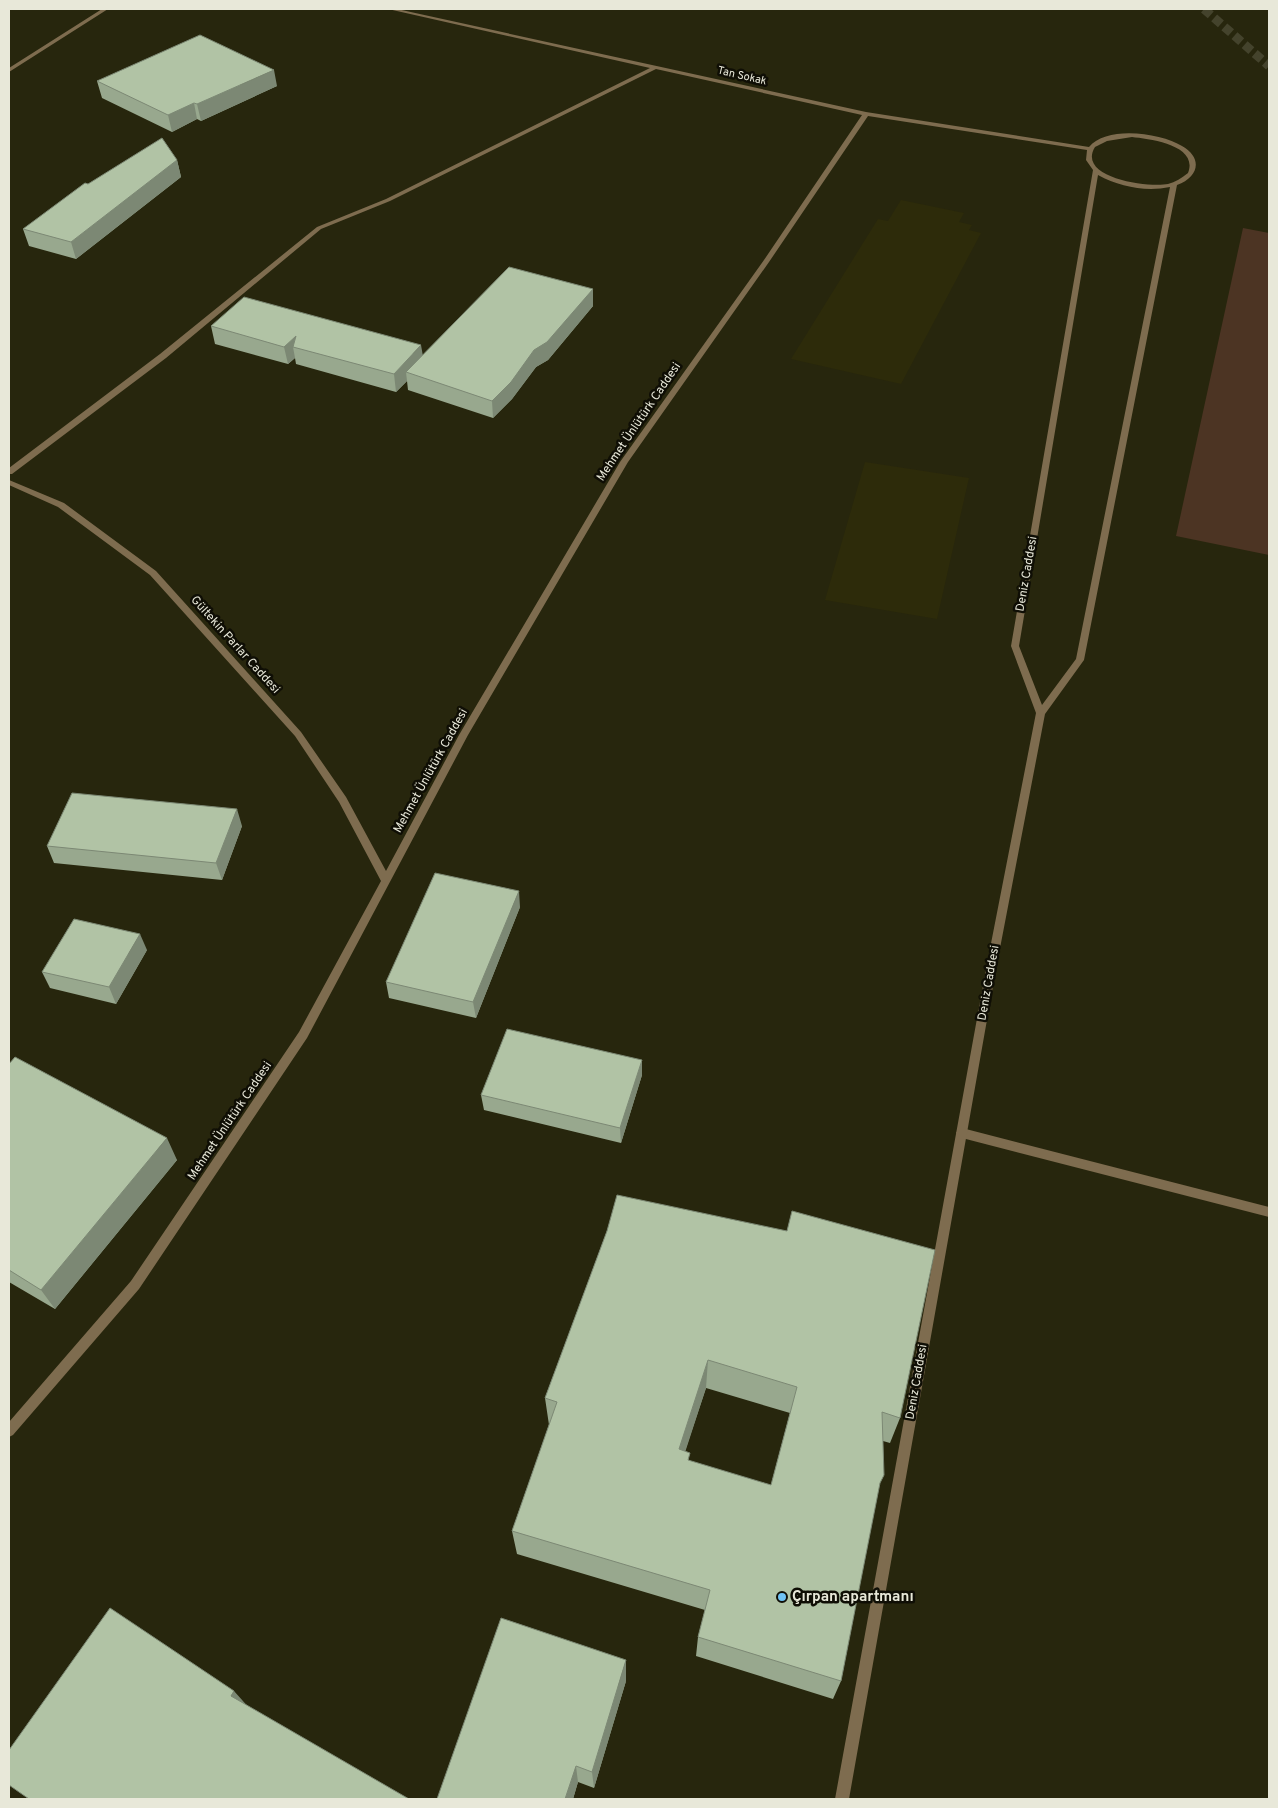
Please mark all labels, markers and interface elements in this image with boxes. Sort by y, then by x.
street label: Tan Sokak [716,64,768,88]
street label: Mehmet Ünlütürk Caddesi [593,360,685,484]
street label: Deniz Caddesi [1013,535,1041,613]
street label: Gültekin Parlar Caddesi [187,593,283,697]
street label: Mehmet Ünlütürk Caddesi [390,706,472,836]
street label: Deniz Caddesi [975,944,1003,1022]
street label: Mehmet Ünlütürk Caddesi [184,1059,276,1183]
street label: Deniz Caddesi [903,1343,931,1421]
place label: Çırpan apartmanı [792,1588,914,1607]
marker: Çırpan apartmanı [776,1591,788,1603]

